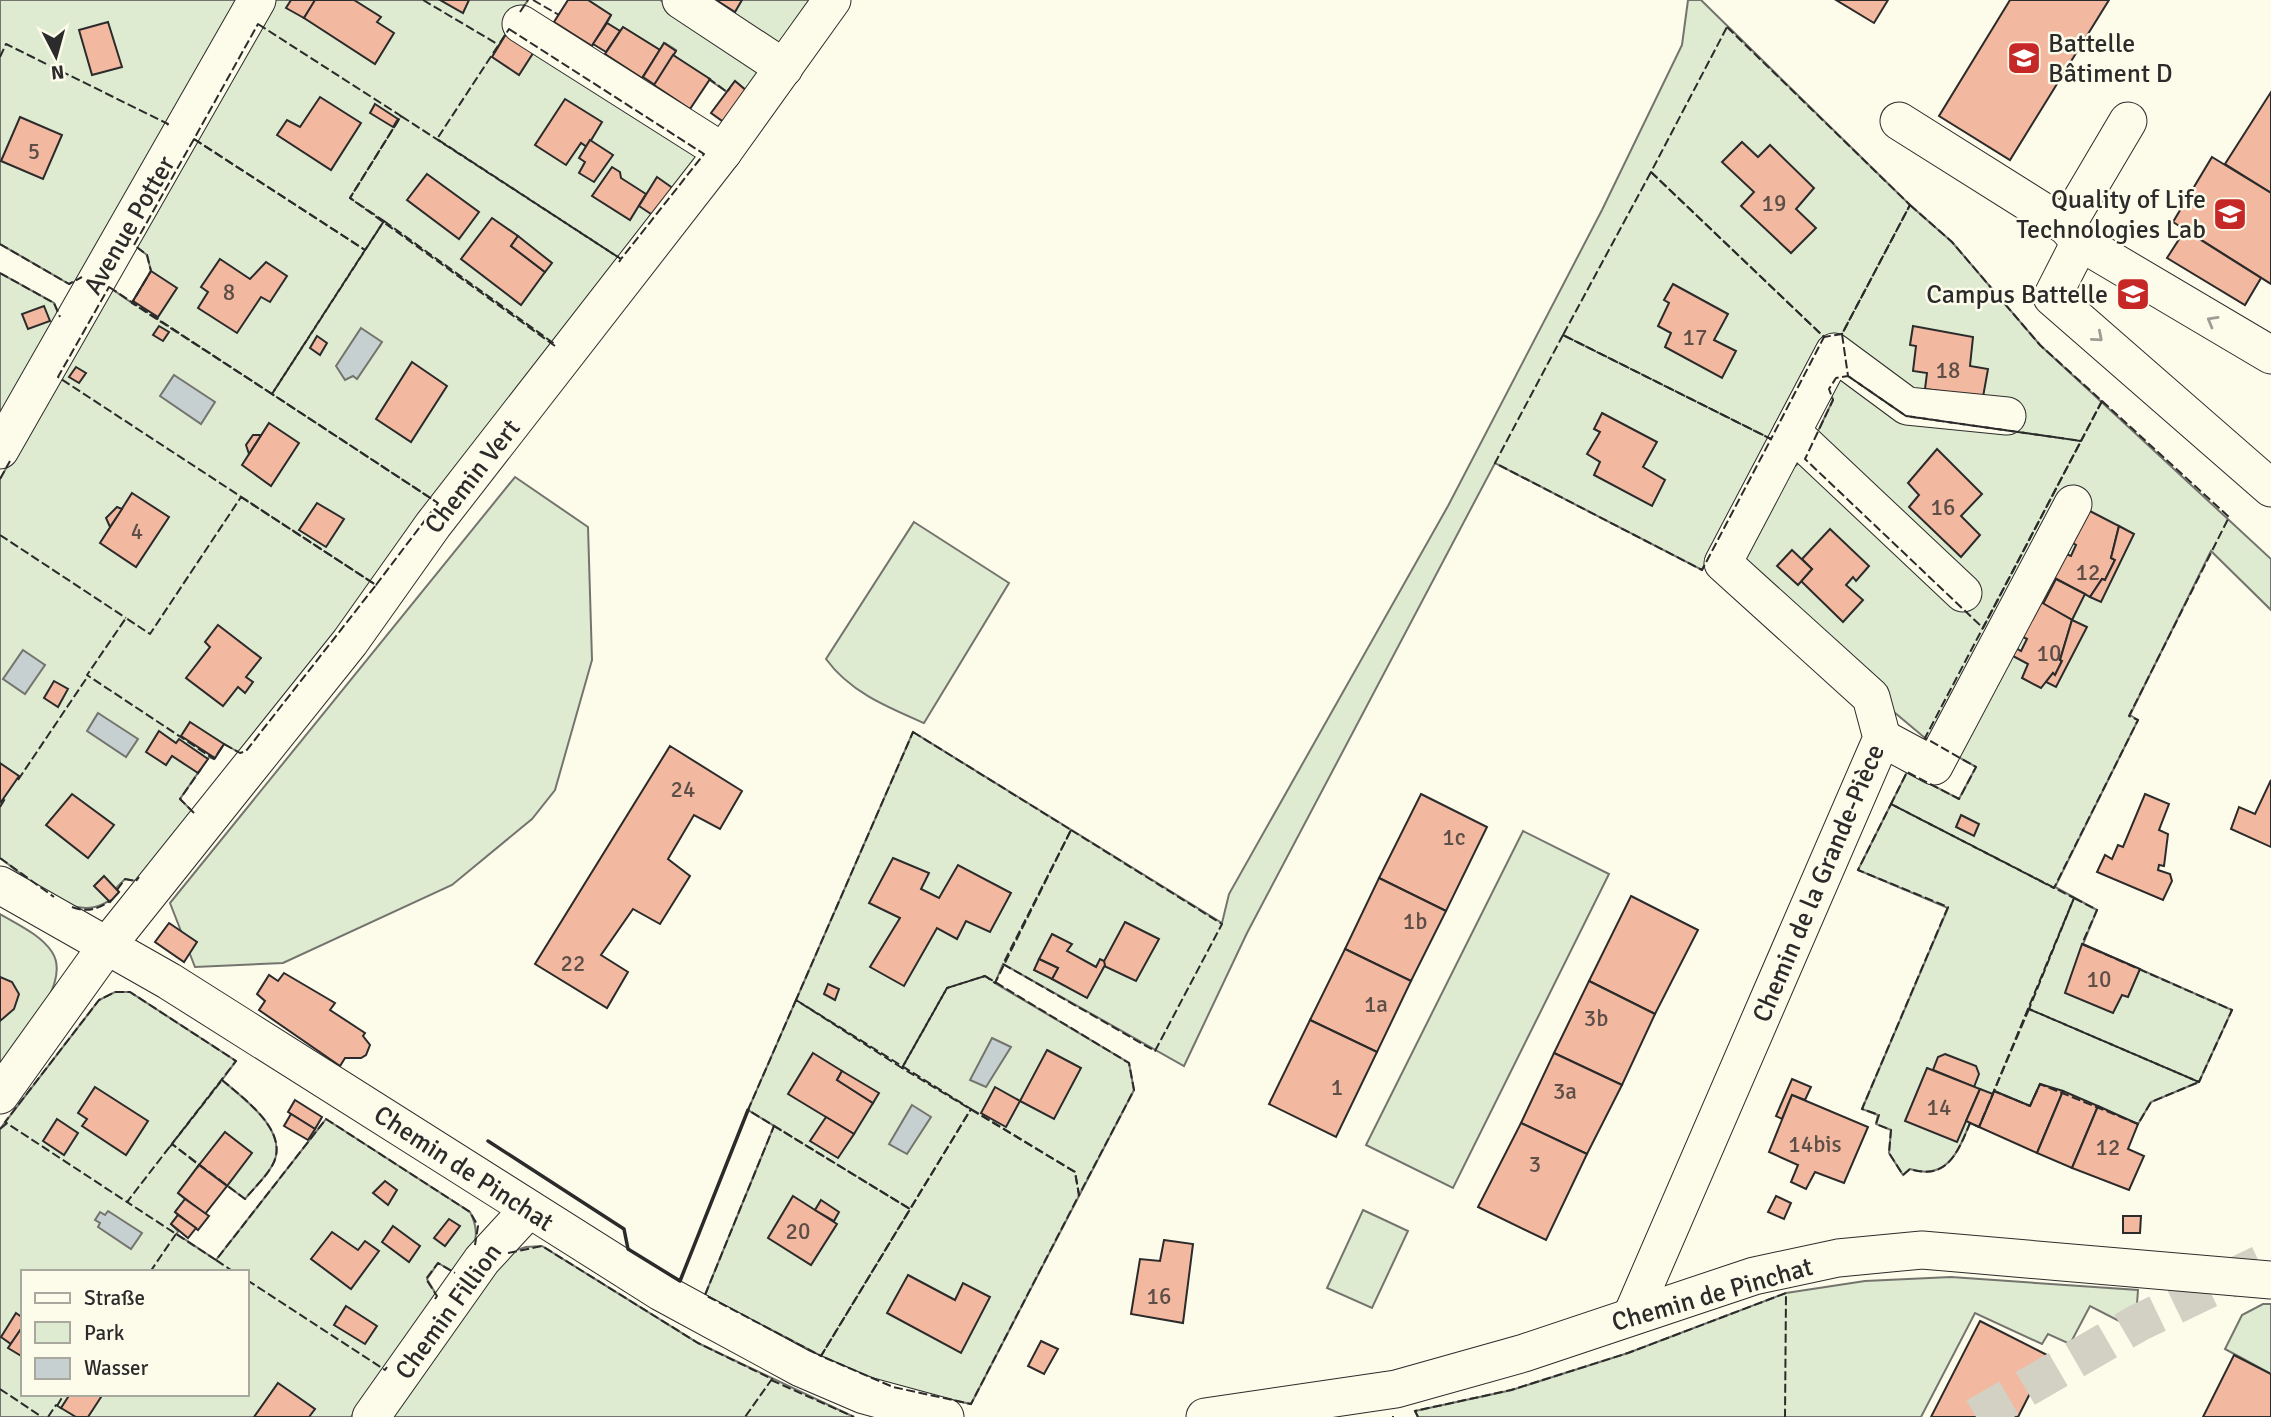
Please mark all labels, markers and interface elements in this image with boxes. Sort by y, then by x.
north arrow [21,21,91,91]
place label: Battelle Bâtiment D [2048,28,2173,90]
school or university icon: Battelle Bâtiment D [2005,39,2043,77]
text: N [50,59,65,85]
house number: 5 [28,137,40,166]
street label: Avenue Potter [77,150,183,301]
place label: Quality of Life Technologies Lab [2016,184,2206,246]
house number: 19 [1762,189,1786,218]
school or university icon: Quality of Life Technologies Lab [2211,195,2249,233]
school or university icon: Campus Battelle [2114,275,2152,313]
house number: 8 [223,278,235,307]
place label: Campus Battelle [1926,279,2108,311]
one-way arrow [2207,316,2220,329]
house number: 17 [1683,323,1707,352]
one-way arrow [2089,329,2102,341]
house number: 18 [1936,356,1960,385]
street label: Chemin Vert [418,413,527,540]
house number: 16 [1931,493,1955,522]
house number: 4 [131,517,143,546]
house number: 12 [2076,558,2100,587]
house number: 10 [2037,639,2061,668]
street label: Chemin de la Grande-Pièce [1746,740,1892,1027]
house number: 24 [671,775,695,804]
house number: 1c [1442,823,1466,852]
house number: 1b [1403,907,1427,936]
house number: 22 [561,949,585,978]
house number: 10 [2087,965,2111,994]
house number: 1a [1364,990,1388,1019]
house number: 3b [1584,1004,1608,1033]
house number: 1 [1331,1073,1343,1102]
house number: 3a [1553,1077,1577,1106]
house number: 14 [1927,1093,1951,1122]
street label: Chemin de Pinchat [368,1099,559,1239]
house number: 14bis [1788,1130,1842,1159]
house number: 12 [2096,1133,2120,1162]
house number: 3 [1529,1150,1541,1179]
house number: 20 [786,1217,810,1246]
street label: Chemin Fillion [389,1237,509,1386]
street label: Chemin de Pinchat [1608,1251,1816,1339]
legend [21,1270,248,1396]
house number: 16 [1147,1282,1171,1311]
text: Straße [84,1285,145,1311]
text: Park [84,1320,125,1346]
text: Wasser [84,1355,149,1381]

